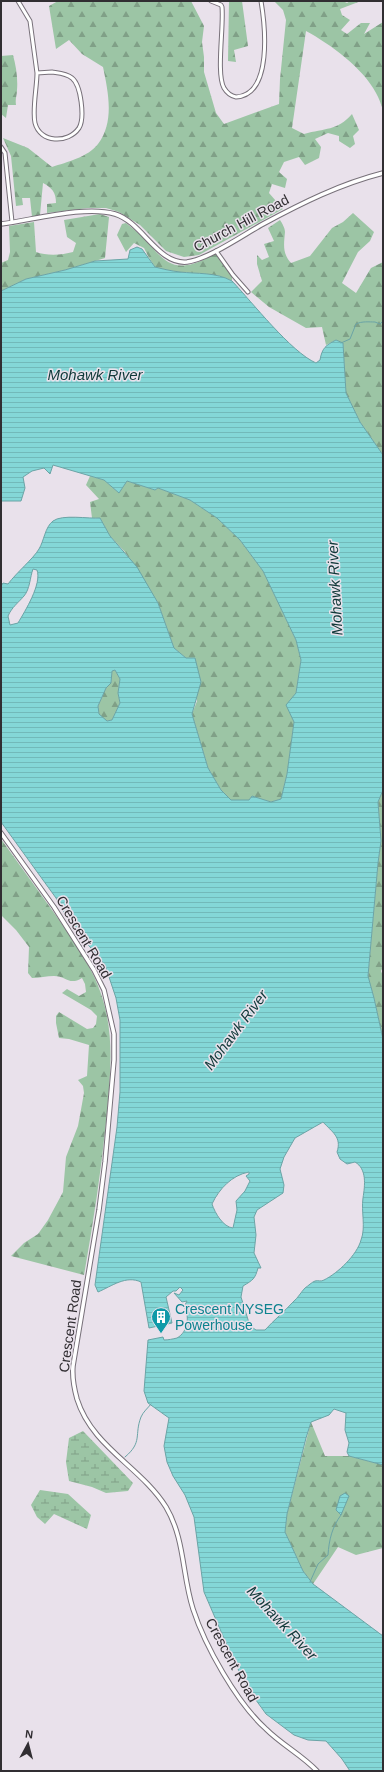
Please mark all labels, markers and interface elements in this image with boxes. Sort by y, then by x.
street label: Church Hill Road [191,191,291,255]
water label: Mohawk River [47,366,144,383]
water label: Mohawk River [323,539,345,636]
street label: Crescent Road [53,893,115,981]
water label: Mohawk River [200,986,272,1073]
street label: Crescent Road [56,1279,84,1373]
place label: Crescent NYSEG Powerhouse [175,1301,284,1333]
building icon: Crescent NYSEG Powerhouse [150,1306,172,1334]
water label: Mohawk River [244,1582,322,1664]
street label: Crescent Road [202,1615,262,1705]
north arrow [8,1724,48,1764]
text: N [25,1728,34,1741]

